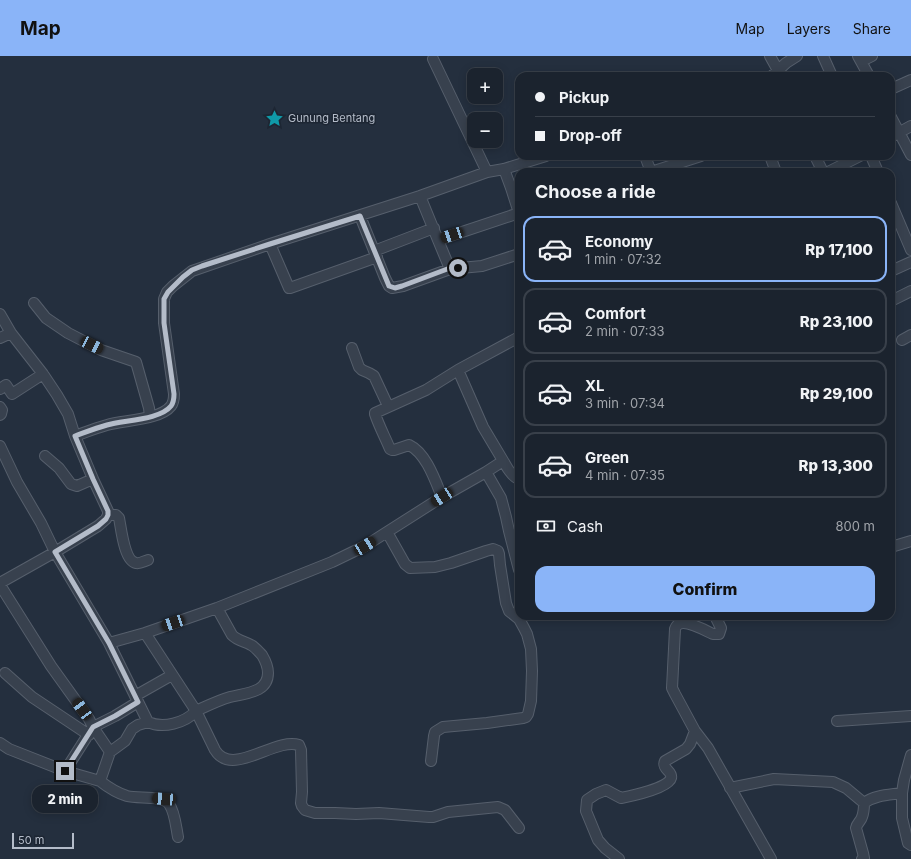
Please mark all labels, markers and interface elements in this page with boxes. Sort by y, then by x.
text: Map [20,17,61,40]
text: Map [736,20,765,37]
text: Layers [787,20,831,37]
text: Share [853,20,891,37]
map controls [467,68,503,148]
button: + [467,68,503,104]
text: Pickup [559,88,609,107]
place icon: Gunung Bentang [265,108,285,128]
place label: Gunung Bentang [288,111,375,125]
button: − [467,112,503,148]
text: Drop-off [559,126,622,145]
text: Choose a ride [535,181,656,202]
car [439,226,465,244]
icon: car [537,231,573,267]
text: Economy [585,232,653,251]
text: Rp 17,100 [805,240,873,259]
text: 1 min · 07:32 [585,251,662,267]
route start [449,259,467,277]
icon: car [537,303,573,339]
text: Comfort [585,304,646,323]
text: Rp 23,100 [800,312,873,331]
text: 2 min · 07:33 [585,323,665,339]
car [79,334,105,356]
icon: car [537,375,573,411]
text: XL [585,376,605,395]
text: Rp 29,100 [800,384,873,403]
text: 3 min · 07:34 [585,395,665,411]
icon: car [537,447,573,483]
text: Green [585,448,629,467]
text: Rp 13,300 [798,456,873,475]
text: 4 min · 07:35 [585,467,665,483]
car [429,485,455,509]
icon: cash [535,515,557,537]
text: Cash [567,517,603,536]
text: 800 m [836,518,875,534]
car [352,535,378,557]
button: Confirm [535,566,875,612]
car [160,613,186,633]
car [70,696,94,722]
route end [56,762,74,780]
callout: 2 min [32,785,98,813]
text: 2 min [47,791,83,807]
car [152,792,176,806]
scale bar [12,831,74,850]
text: 50 m [18,833,44,847]

